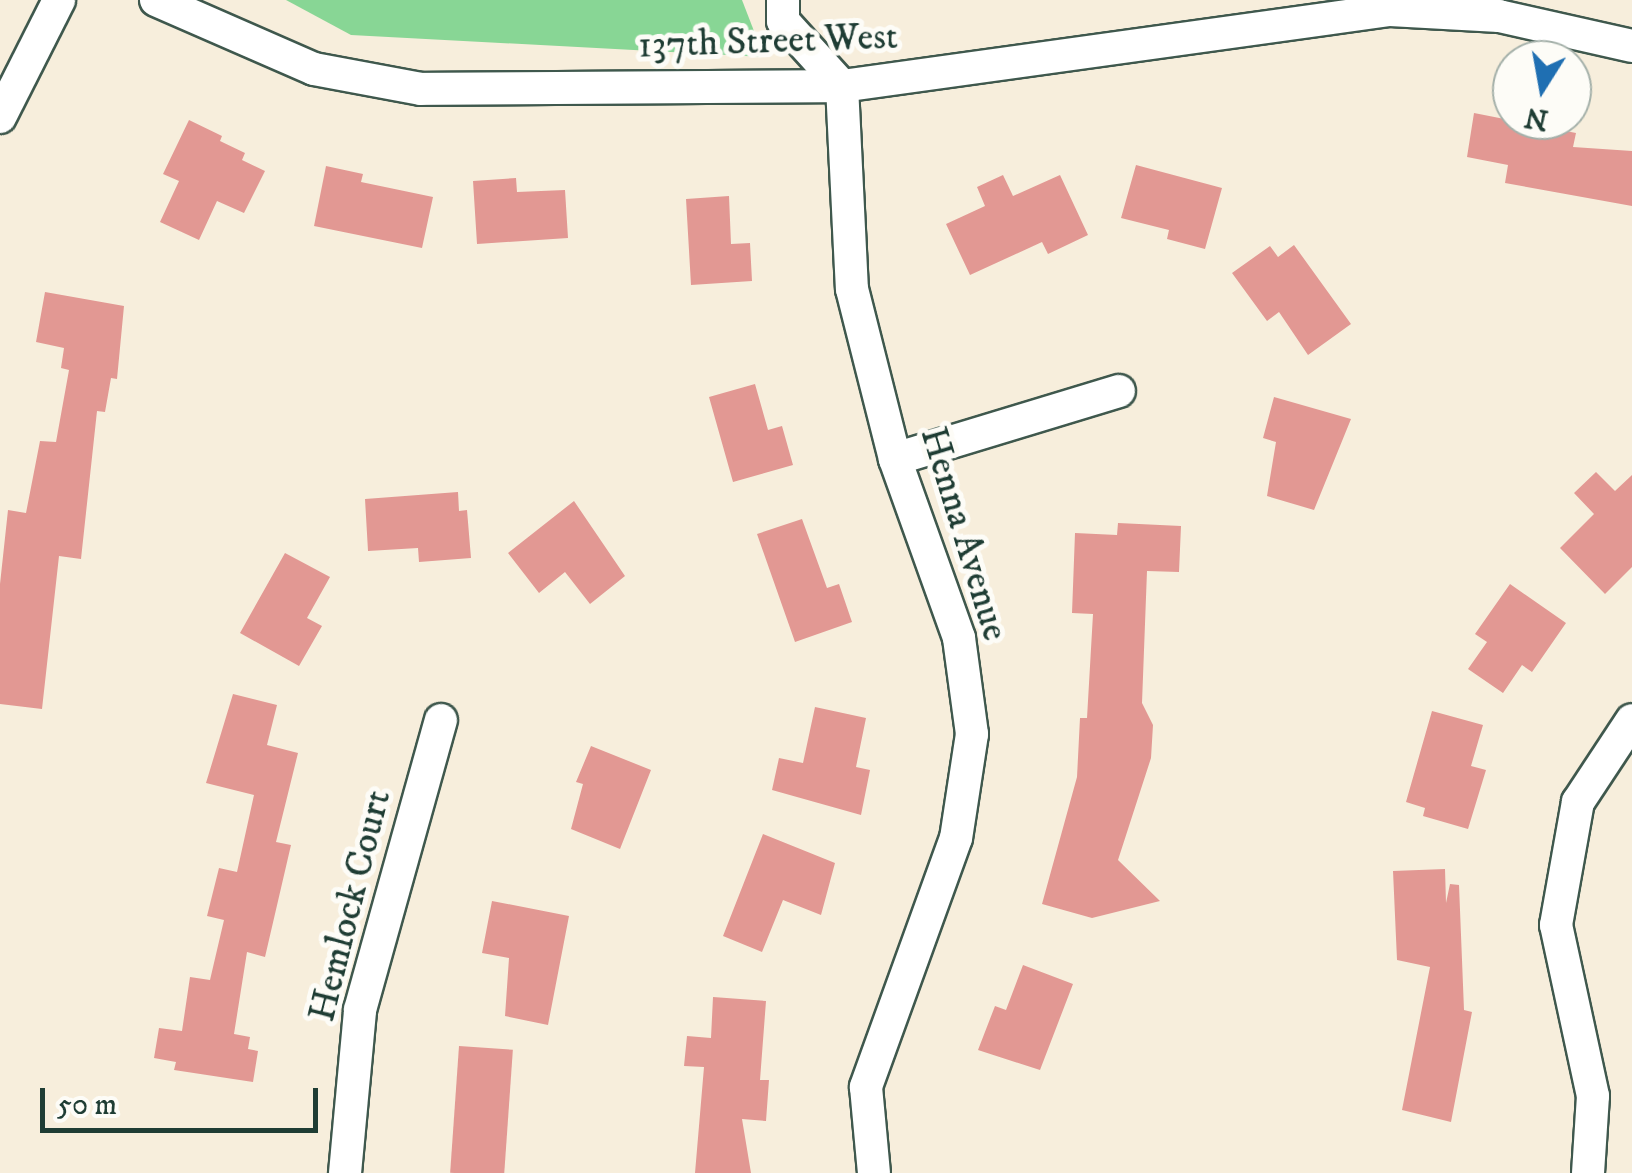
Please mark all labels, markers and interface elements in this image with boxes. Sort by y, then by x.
street label: 137th Street West [637,15,899,69]
north arrow [1492,40,1592,140]
text: N [1522,99,1551,137]
street label: Henna Avenue [909,422,1017,646]
street label: Hemlock Court [300,785,402,1027]
scale bar [45,1068,322,1130]
text: 50 m [57,1087,117,1124]

